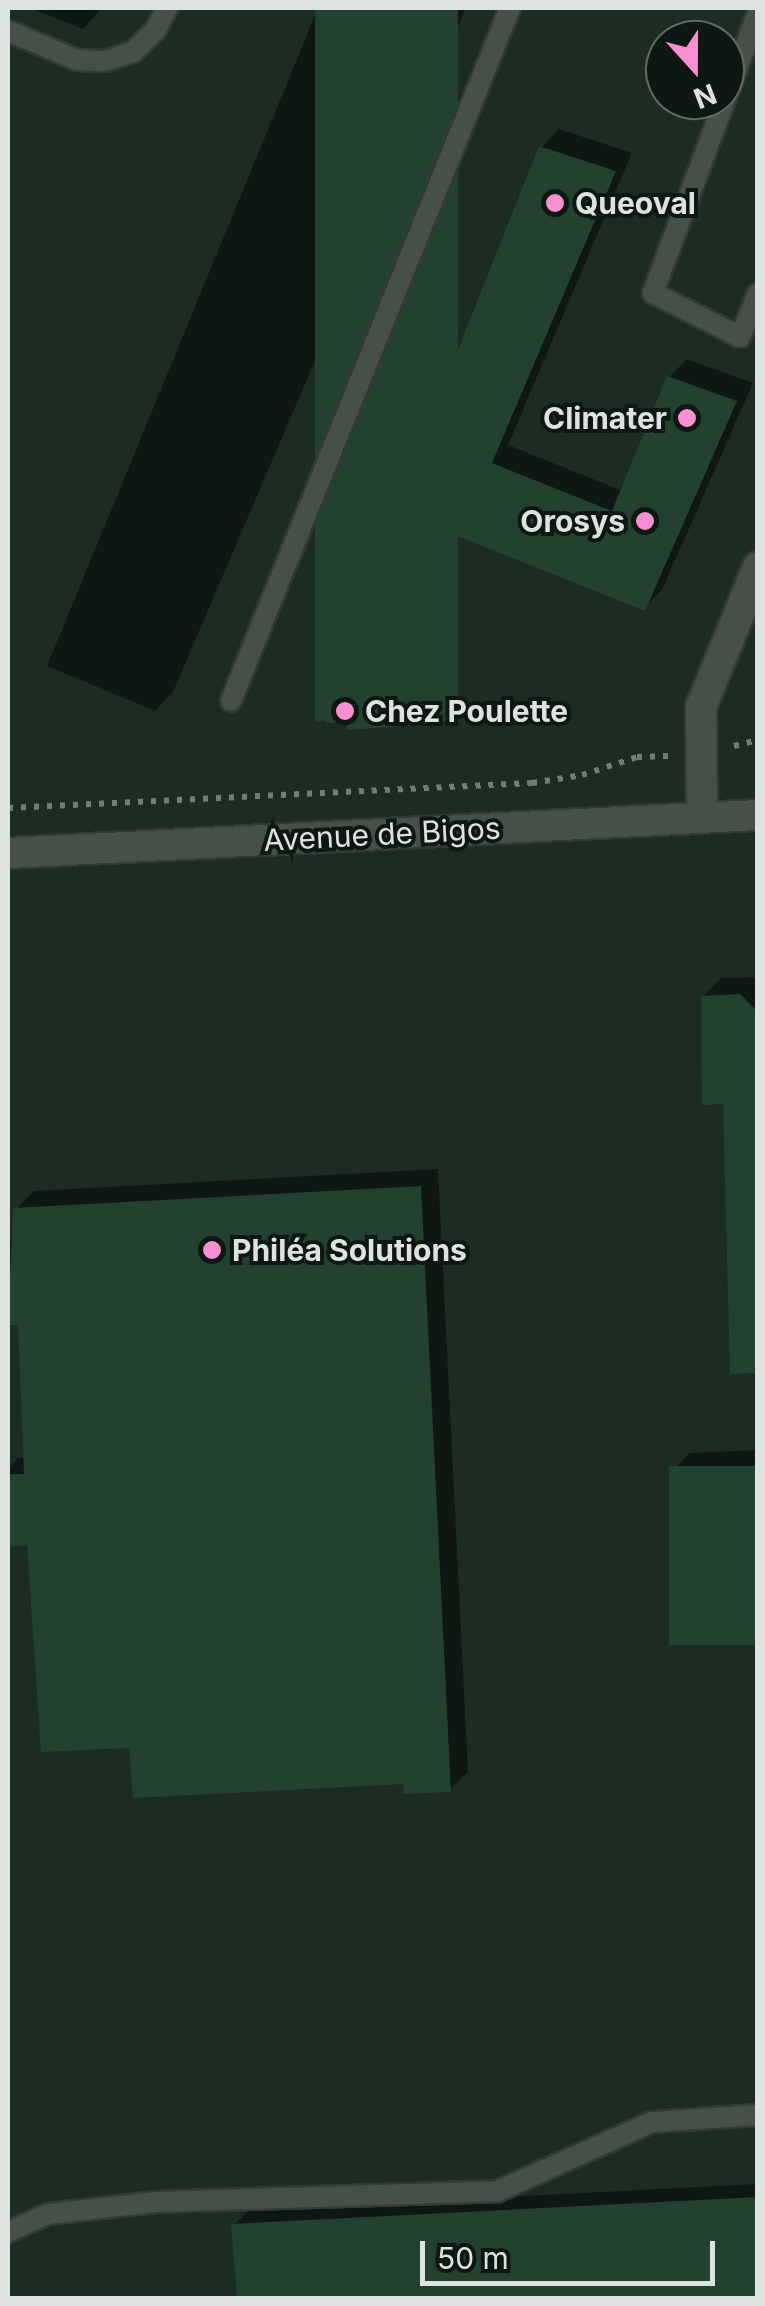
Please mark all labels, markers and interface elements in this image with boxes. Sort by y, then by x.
north arrow [645,20,745,120]
text: N [689,76,721,116]
place label: Queoval [575,185,696,221]
marker: Queoval [544,192,566,214]
place label: Climater [543,400,667,436]
marker: Climater [676,407,698,429]
place label: Orosys [520,503,625,539]
marker: Orosys [634,510,656,532]
place label: Chez Poulette [365,693,568,729]
marker: Chez Poulette [334,700,356,722]
street label: Avenue de Bigos [263,810,501,858]
place label: Philéa Solutions [232,1232,467,1268]
marker: Philéa Solutions [201,1239,223,1261]
scale bar [425,2221,720,2283]
text: 50 m [437,2240,509,2276]

